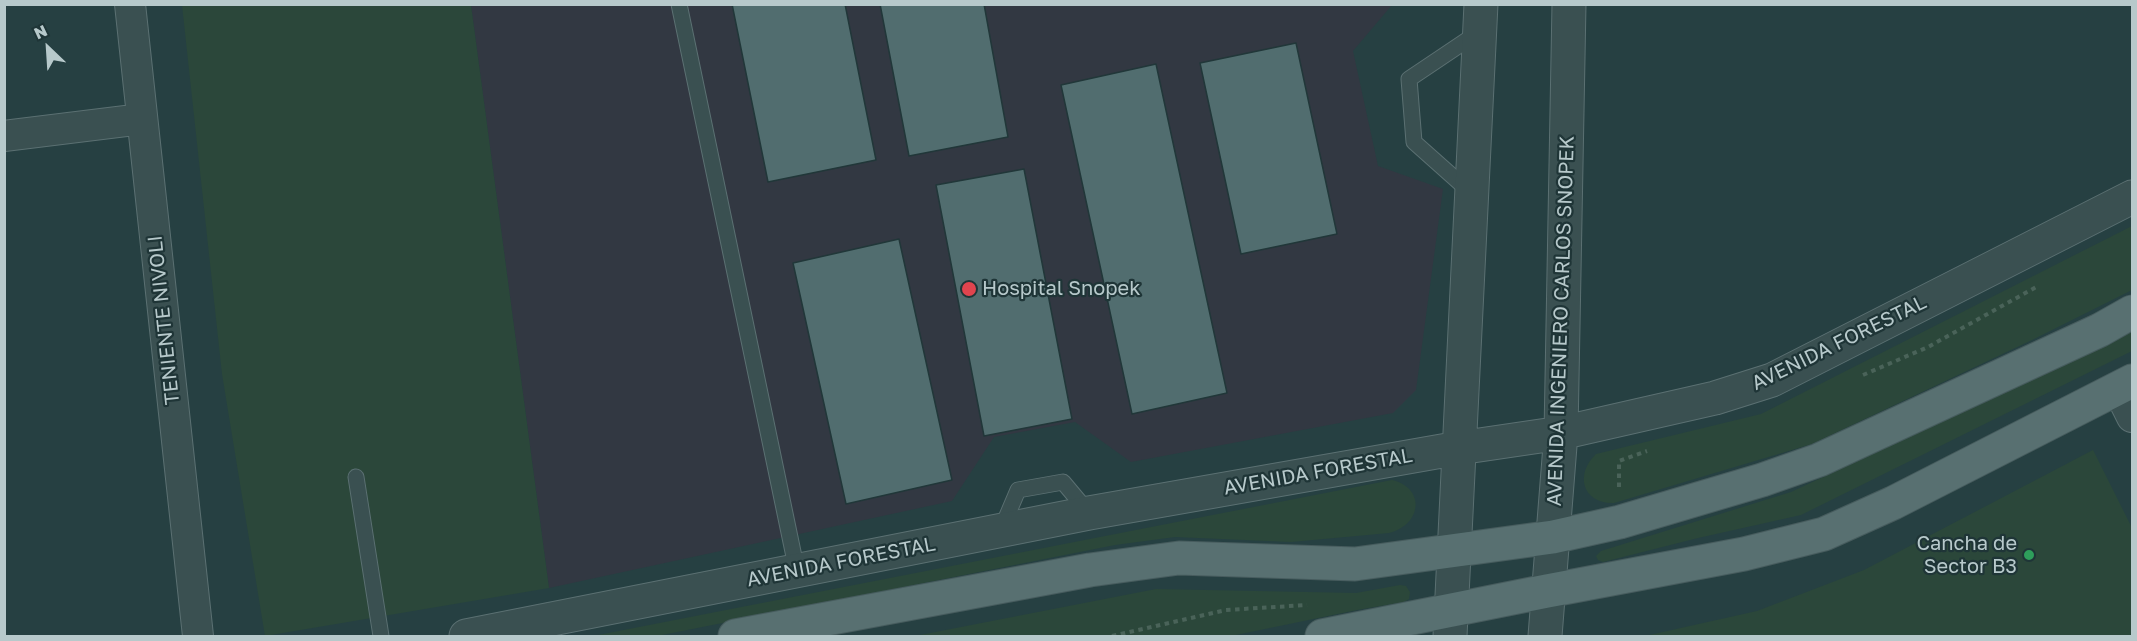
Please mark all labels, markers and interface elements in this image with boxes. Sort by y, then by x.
north arrow [18,18,78,78]
text: N [31,20,50,43]
street label: AVENIDA INGENIERO CARLOS SNOPEK [1543,135,1579,507]
street label: TENIENTE NIVOLI [143,234,185,406]
place label: Hospital Snopek [982,277,1140,301]
marker: Hospital Snopek [960,280,978,298]
street label: AVENIDA FORESTAL [1748,290,1930,396]
street label: AVENIDA FORESTAL [1222,444,1414,500]
street label: AVENIDA FORESTAL [745,532,937,592]
place label: Cancha de Sector B3 [1916,532,2017,579]
marker: Cancha de Sector B3 [2022,548,2036,562]

